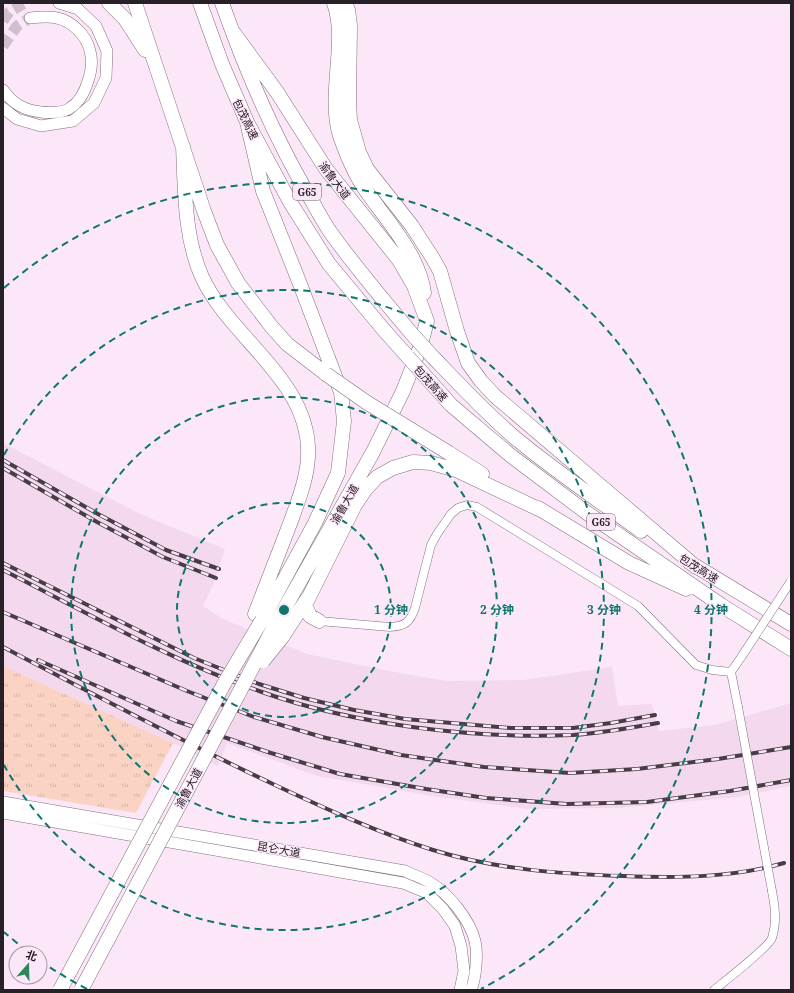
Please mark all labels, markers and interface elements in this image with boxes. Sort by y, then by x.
street label: 包茂高速 [230,96,262,142]
street label: 渝鲁大道 [316,158,354,202]
road number: G65 [293,184,321,200]
street label: 包茂高速 [411,362,451,404]
street label: 渝鲁大道 [327,481,361,527]
road number: G65 [587,514,615,530]
street label: 包茂高速 [676,550,722,586]
text: 1 分钟 [374,601,408,618]
text: 2 分钟 [480,601,514,618]
text: 3 分钟 [587,601,621,618]
text: 4 分钟 [694,601,728,618]
centre of rings [277,603,291,617]
street label: 渝鲁大道 [171,765,205,811]
street label: 昆仑大道 [256,838,302,860]
north arrow [8,945,48,985]
text: 北 [24,946,39,964]

